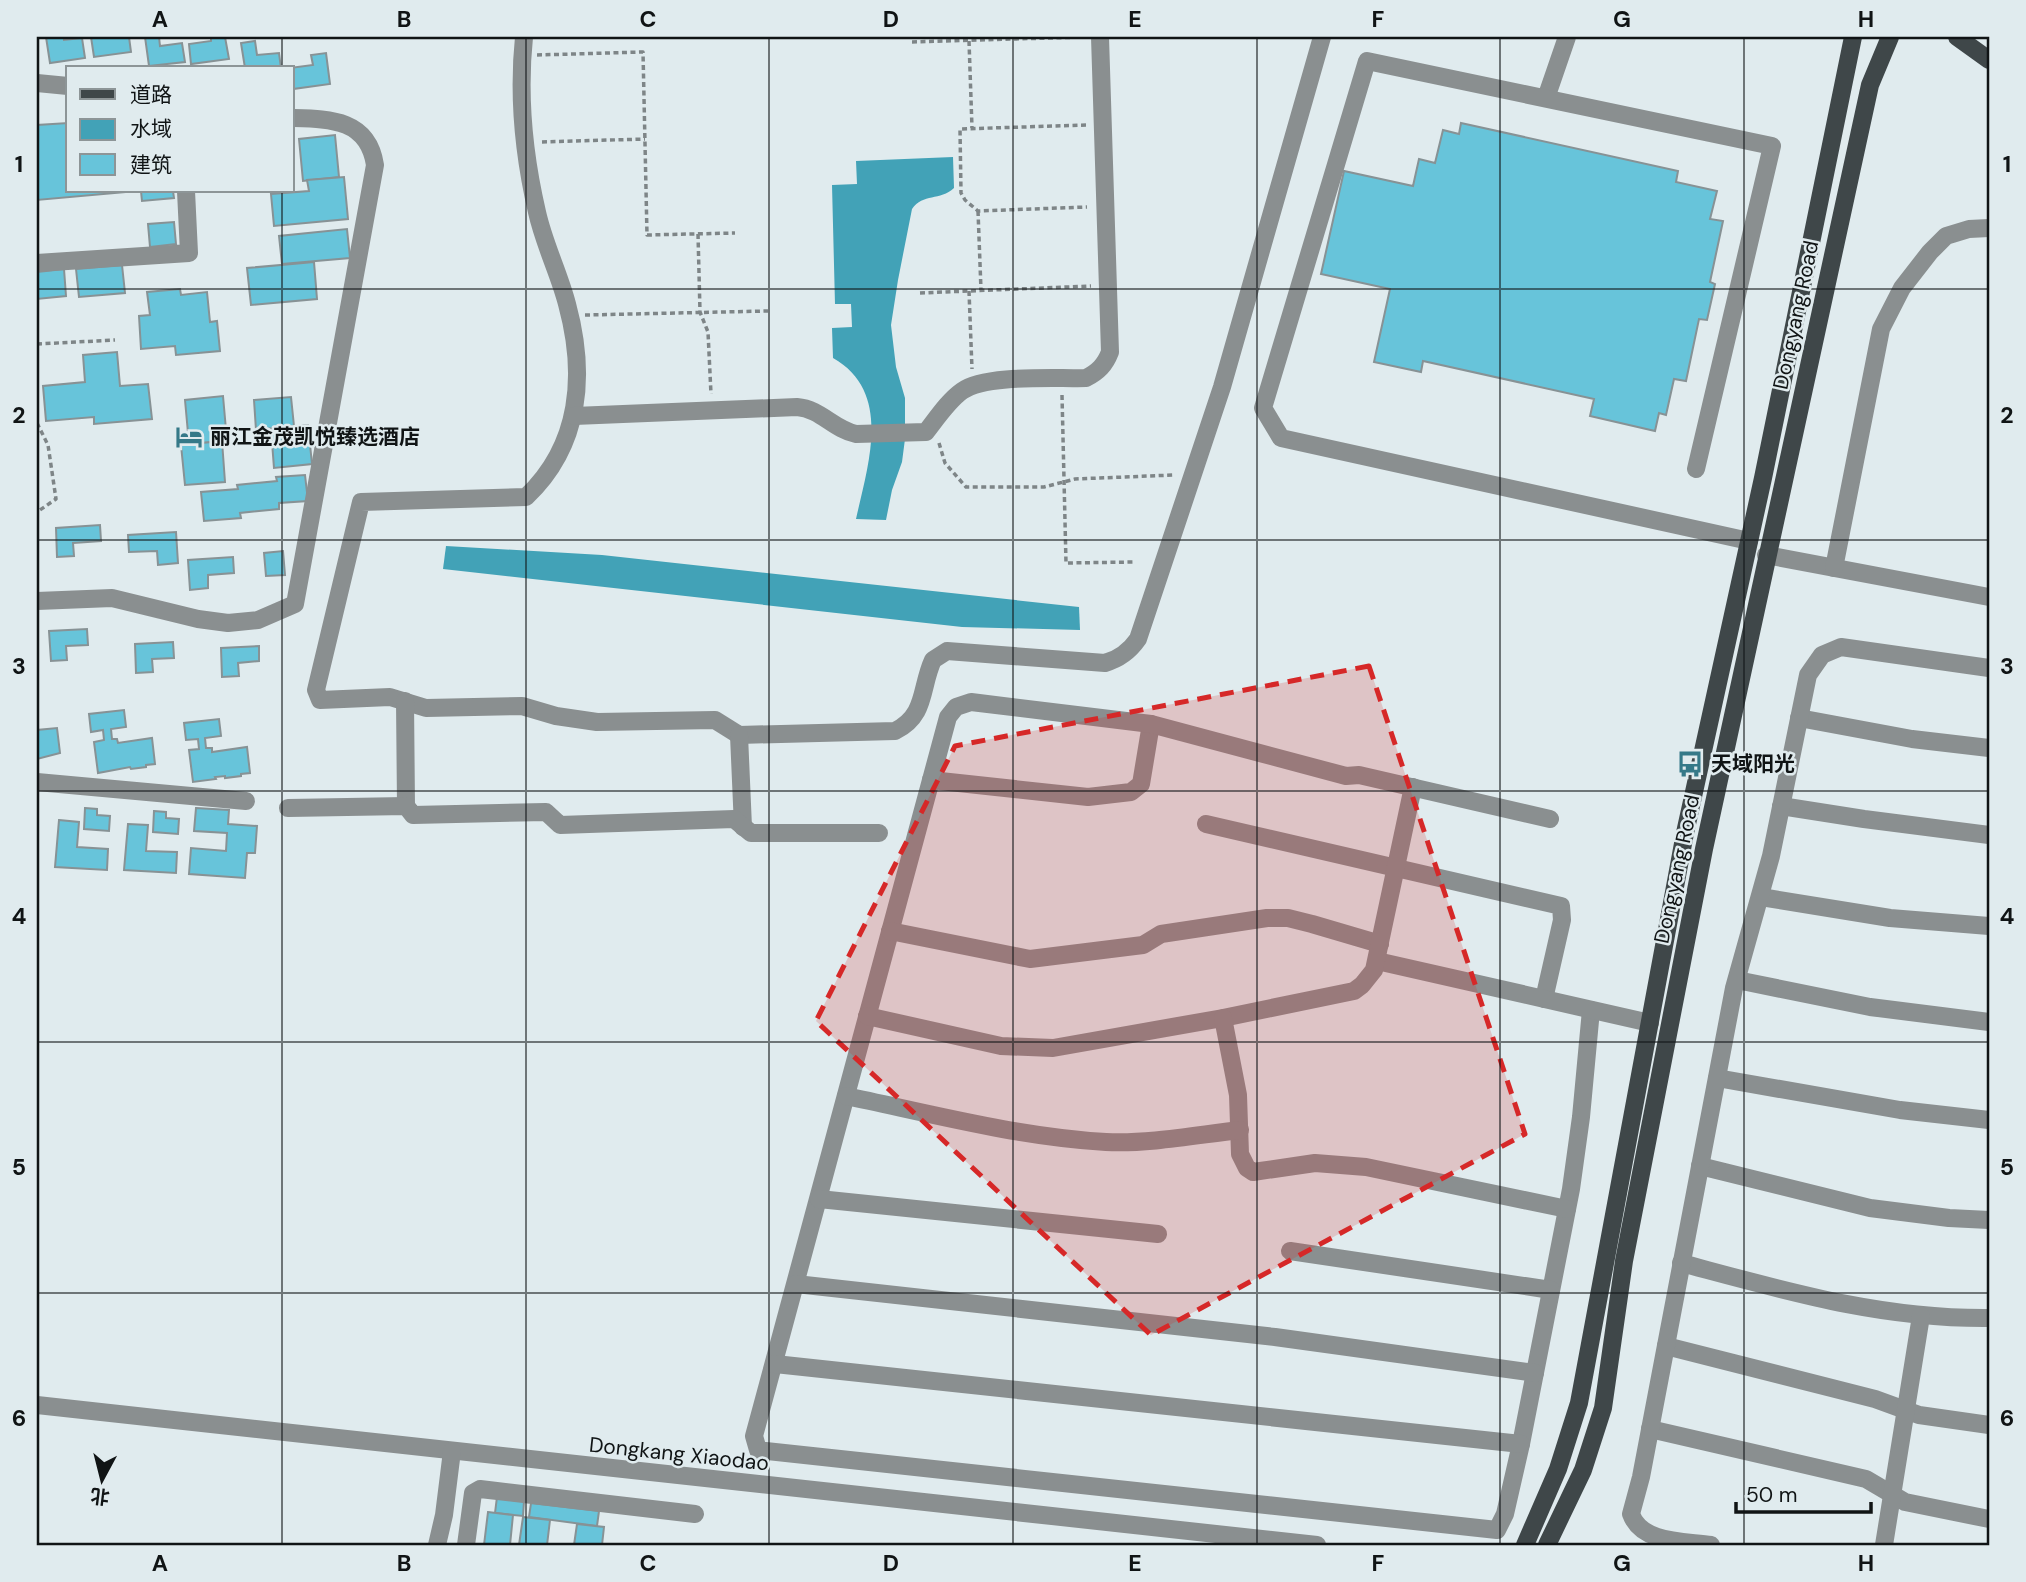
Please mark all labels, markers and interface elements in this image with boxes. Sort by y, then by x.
text: A [152,4,168,34]
text: B [397,4,411,34]
text: C [640,4,656,34]
text: D [883,4,899,34]
text: E [1128,4,1142,34]
text: F [1372,4,1385,34]
text: G [1613,4,1631,34]
text: H [1858,4,1874,34]
legend [66,66,294,192]
text: 道路 [130,81,172,109]
text: 水域 [130,115,172,143]
text: 1 [15,149,23,179]
text: 1 [2003,149,2011,179]
text: 建筑 [130,151,172,179]
street label: Dongyang Road [1767,238,1825,392]
text: 2 [12,400,26,430]
text: 2 [2000,400,2014,430]
hotel icon: 丽江金茂凯悦臻选酒店 [174,422,204,452]
place label: 丽江金茂凯悦臻选酒店 [210,423,420,451]
text: 3 [12,651,26,681]
text: 3 [2000,651,2014,681]
bus stop icon: 天域阳光 [1675,749,1705,779]
place label: 天域阳光 [1711,750,1795,778]
street label: Dongyang Road [1648,792,1706,946]
text: 4 [12,901,27,931]
text: 4 [2000,901,2015,931]
text: 5 [12,1152,26,1182]
text: 5 [2000,1152,2014,1182]
text: 6 [12,1403,26,1433]
text: 6 [2000,1403,2014,1433]
street label: Dongkang Xiaodao [588,1431,770,1477]
north arrow [66,1446,136,1516]
scale bar [1736,1470,1870,1514]
text: 50 m [1746,1481,1797,1509]
text: 北 [89,1483,111,1510]
text: A [152,1548,168,1578]
text: B [397,1548,411,1578]
text: C [640,1548,656,1578]
text: D [883,1548,899,1578]
text: E [1128,1548,1142,1578]
text: F [1372,1548,1385,1578]
text: G [1613,1548,1631,1578]
text: H [1858,1548,1874,1578]

